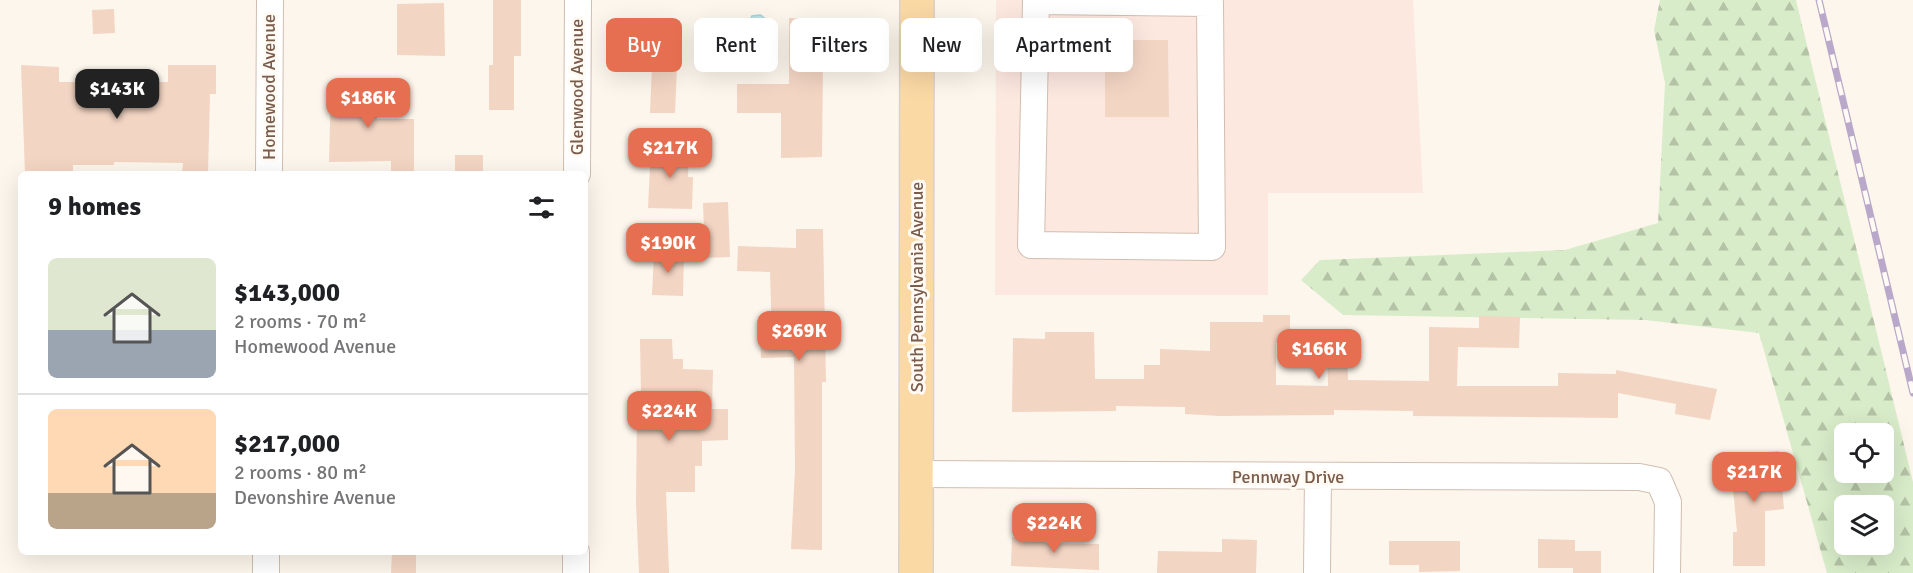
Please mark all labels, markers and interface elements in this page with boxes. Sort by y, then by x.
street label: Homewood Avenue [258,14,280,160]
chip: Buy [606,18,682,72]
chip: Rent [694,18,778,72]
chip: Filters [790,18,889,72]
chip: New [901,18,982,72]
chip: Apartment [994,18,1133,72]
street label: Glenwood Avenue [566,19,588,155]
pin: $143K [75,69,159,120]
text: $143K [89,76,145,101]
pin: $186K [326,78,410,129]
text: $186K [340,85,396,110]
pin: $217K [628,128,712,179]
text: $217K [642,135,698,160]
street label: South Pennsylvania Avenue [906,182,928,392]
text: 9 homes [48,191,141,223]
icon: filters [525,191,558,224]
pin: $190K [626,223,710,274]
text: $190K [640,230,696,255]
text: $143,000 [234,277,340,309]
icon: home [96,282,168,354]
text: 2 rooms · 70 m² [234,309,367,334]
pin: $269K [757,311,841,362]
text: $269K [771,318,827,343]
pin: $166K [1277,329,1361,380]
text: Homewood Avenue [234,334,396,359]
text: $166K [1291,336,1347,361]
pin: $224K [627,391,711,442]
text: $224K [641,398,697,423]
map controls [1834,423,1894,555]
button: locate [1834,423,1894,483]
text: $217,000 [234,428,340,460]
icon: home [96,433,168,505]
pin: $217K [1712,452,1796,503]
text: $217K [1726,459,1782,484]
text: 2 rooms · 80 m² [234,460,367,485]
street label: Pennway Drive [1232,466,1344,488]
text: Devonshire Avenue [234,485,396,510]
button: layers [1834,495,1894,555]
pin: $224K [1012,503,1096,554]
text: $224K [1026,510,1082,535]

